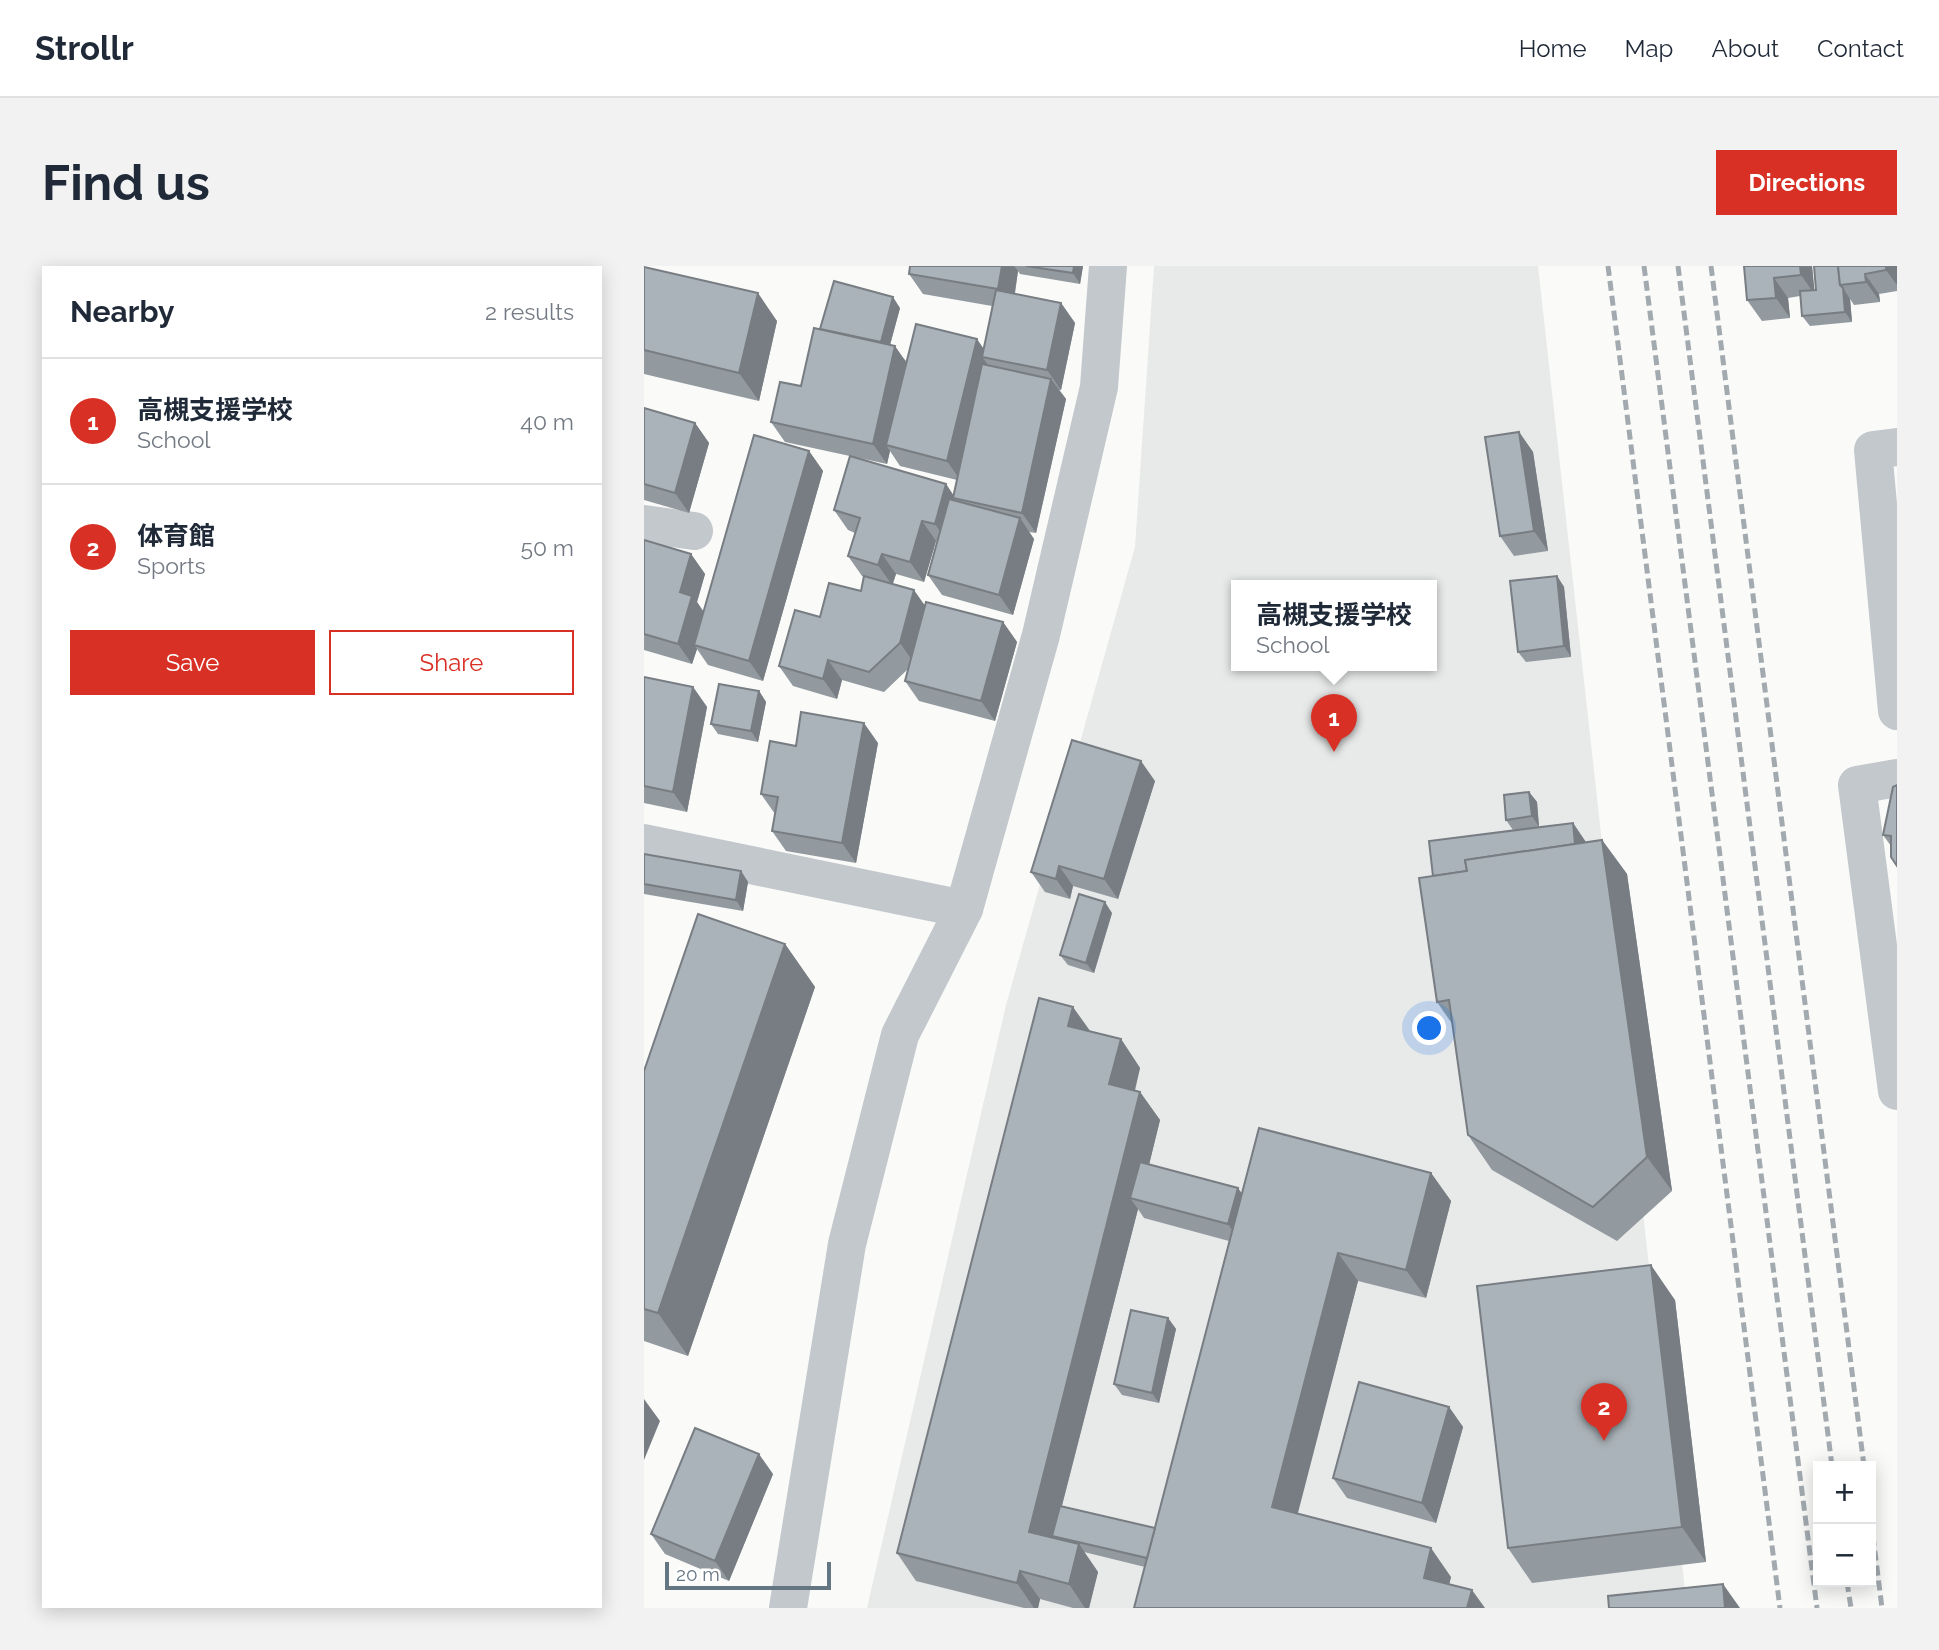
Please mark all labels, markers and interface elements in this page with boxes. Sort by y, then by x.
text: Strollr [35,29,134,68]
text: Home [1519,34,1587,63]
text: Map [1625,34,1673,63]
text: About [1711,34,1779,63]
text: Contact [1817,34,1904,63]
button: Directions [1716,150,1897,215]
text: Find us [42,154,210,211]
text: Nearby [70,294,174,329]
text: 2 results [485,298,574,325]
text: 高槻支援学校 [137,395,293,425]
text: 1 [87,408,99,435]
text: 40 m [520,408,574,435]
text: School [137,426,211,453]
text: 体育館 [137,521,215,551]
text: 2 [87,534,99,561]
text: 50 m [520,534,574,561]
text: Sports [137,552,206,579]
popup [1231,580,1437,671]
text: 高槻支援学校 [1256,600,1412,630]
button: Save [70,630,315,695]
button: Share [329,630,574,695]
text: School [1256,631,1330,658]
pin: 1 [1311,694,1357,752]
your location [1412,1011,1446,1045]
pin: 2 [1581,1383,1627,1441]
map controls [1813,1461,1876,1587]
button: + [1813,1461,1876,1524]
button: − [1813,1524,1876,1587]
scale bar [665,1559,831,1591]
text: 20 m [676,1563,720,1585]

